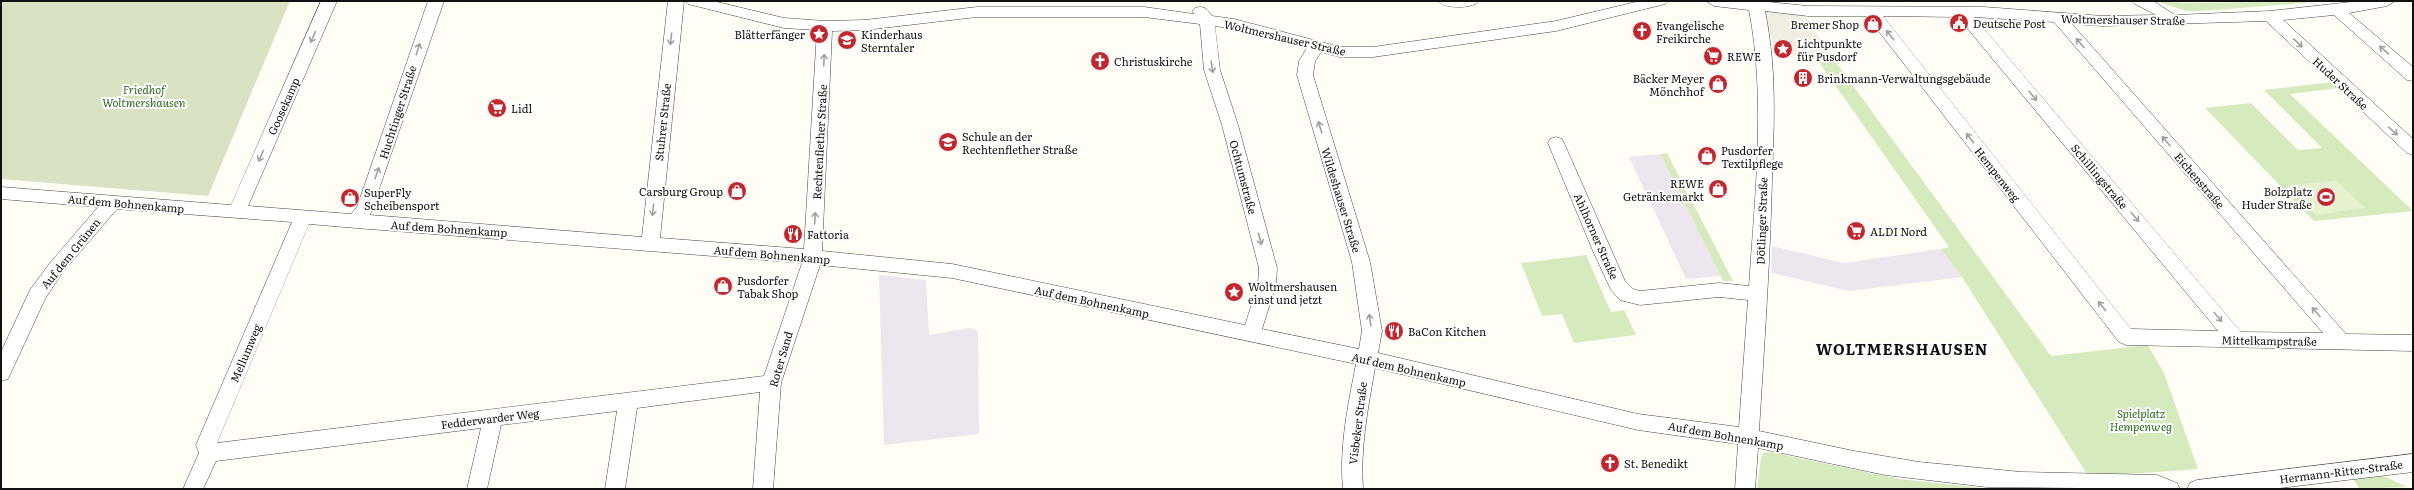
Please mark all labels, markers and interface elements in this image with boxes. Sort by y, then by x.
street label: Woltmershauser Straße [2061,10,2186,28]
public building icon: Deutsche Post [1948,12,1970,34]
shop icon: Bremer Shop [1862,13,1884,35]
street label: Woltmershauser Straße [1223,15,1348,59]
place label: Deutsche Post [1973,15,2046,31]
place label: Bremer Shop [1791,16,1859,32]
place label: Evangelische Freikirche [1656,17,1725,46]
church icon: Evangelische Freikirche [1631,20,1653,42]
place icon: Blätterfänger [808,23,830,45]
place label: Blätterfänger [734,26,806,42]
place label: Kinderhaus Sterntaler [861,26,922,55]
school or university icon: Kinderhaus Sterntaler [836,29,858,51]
one-way arrow [309,30,317,42]
one-way arrow [1885,30,1894,41]
one-way arrow [667,32,674,45]
place label: Lichtpunkte für Pusdorf [1797,35,1862,64]
one-way arrow [2076,37,2085,48]
place icon: Lichtpunkte für Pusdorf [1772,38,1794,60]
one-way arrow [2293,38,2303,47]
one-way arrow [415,43,422,56]
supermarket icon: REWE [1702,45,1724,67]
one-way arrow [2379,46,2389,55]
place label: REWE [1727,48,1761,64]
church icon: Christuskirche [1089,50,1111,72]
place label: Christuskirche [1114,53,1193,69]
street label: Huder Straße [2310,53,2372,113]
one-way arrow [820,54,827,67]
one-way arrow [1208,60,1216,73]
street label: Huchtinger Straße [374,63,420,161]
building icon: Brinkmann-Verwaltungsgebäude [1792,67,1814,89]
place label: Bäcker Meyer Mönchhof [1633,70,1705,99]
place label: Brinkmann-Verwaltungsgebäude [1817,70,1991,86]
shop icon: Bäcker Meyer Mönchhof [1707,73,1729,95]
street label: Goosekamp [263,75,303,137]
park label: Friedhof Woltmershausen [102,81,186,110]
street label: Stuhrer Straße [650,82,674,162]
street label: Rechtenflether Straße [808,84,830,200]
one-way arrow [2029,91,2038,101]
supermarket icon: Lidl [486,97,508,119]
place label: Lidl [511,100,532,116]
one-way arrow [1316,121,1323,134]
one-way arrow [2388,126,2398,135]
place label: Schule an der Rechtenflether Straße [962,128,1078,157]
school or university icon: Schule an der Rechtenflether Straße [937,131,959,153]
one-way arrow [1965,132,1974,143]
one-way arrow [2162,136,2171,146]
street label: Ochtumstraße [1226,138,1262,216]
street label: Schillingstraße [2068,140,2132,212]
place label: Pusdorfer Textilpflege [1721,142,1784,171]
street label: Hempenweg [1971,143,2025,205]
shop icon: Pusdorfer Textilpflege [1696,145,1718,167]
street label: Wildeshauser Straße [1318,146,1366,255]
one-way arrow [257,149,264,161]
street label: Eichenstraße [2171,149,2229,212]
one-way arrow [374,166,381,179]
place label: REWE Getränkemarkt [1623,175,1705,204]
street label: Dötlinger Straße [1751,177,1771,265]
shop icon: REWE Getränkemarkt [1707,178,1729,200]
shop icon: Carsburg Group [726,180,748,202]
place label: Carsburg Group [639,183,723,199]
place label: Bolzplatz Huder Straße [2241,183,2313,212]
place label: SuperFly Scheibensport [364,184,440,213]
sports icon: Bolzplatz Huder Straße [2315,186,2337,208]
shop icon: SuperFly Scheibensport [339,187,361,209]
street label: Auf dem Bohnenkamp [67,190,185,216]
street label: Ahlhorner Straße [1571,190,1623,282]
one-way arrow [650,204,657,217]
one-way arrow [811,212,818,225]
one-way arrow [2130,212,2139,223]
street label: Auf dem Grünen [37,214,103,292]
street label: Auf dem Bohnenkamp [390,216,508,240]
supermarket icon: ALDI Nord [1845,220,1867,242]
restaurant icon: Fattoria [782,223,804,245]
place label: ALDI Nord [1870,223,1927,239]
place label: Fattoria [807,226,849,242]
one-way arrow [1257,232,1264,245]
street label: Auf dem Bohnenkamp [713,241,831,267]
place label: Pusdorfer Tabak Shop [737,272,799,301]
shop icon: Pusdorfer Tabak Shop [712,275,734,297]
place label: Woltmershausen einst und jetzt [1248,278,1337,307]
street label: Auf dem Bohnenkamp [1033,281,1151,321]
place icon: Woltmershausen einst und jetzt [1223,281,1245,303]
one-way arrow [2098,301,2106,312]
one-way arrow [2312,308,2321,318]
one-way arrow [2213,311,2222,322]
one-way arrow [1366,314,1374,327]
restaurant icon: BaCon Kitchen [1383,320,1405,342]
street label: Mellumweg [226,321,265,385]
place label: BaCon Kitchen [1408,323,1486,339]
street label: Roter Sand [764,329,796,389]
street label: Mittelkampstraße [2221,331,2317,349]
district label: WOLTMERSHAUSEN [1816,337,1988,360]
street label: Auf dem Bohnenkamp [1350,348,1468,390]
street label: Visbeker Straße [1344,380,1370,465]
street label: Fedderwarder Weg [440,404,541,432]
park label: Spielplatz Hempenweg [2110,405,2172,434]
street label: Auf dem Bohnenkamp [1667,417,1785,453]
church icon: St. Benedikt [1599,452,1621,474]
place label: St. Benedikt [1624,455,1689,471]
street label: Hermann-Ritter-Straße [2278,455,2404,487]

